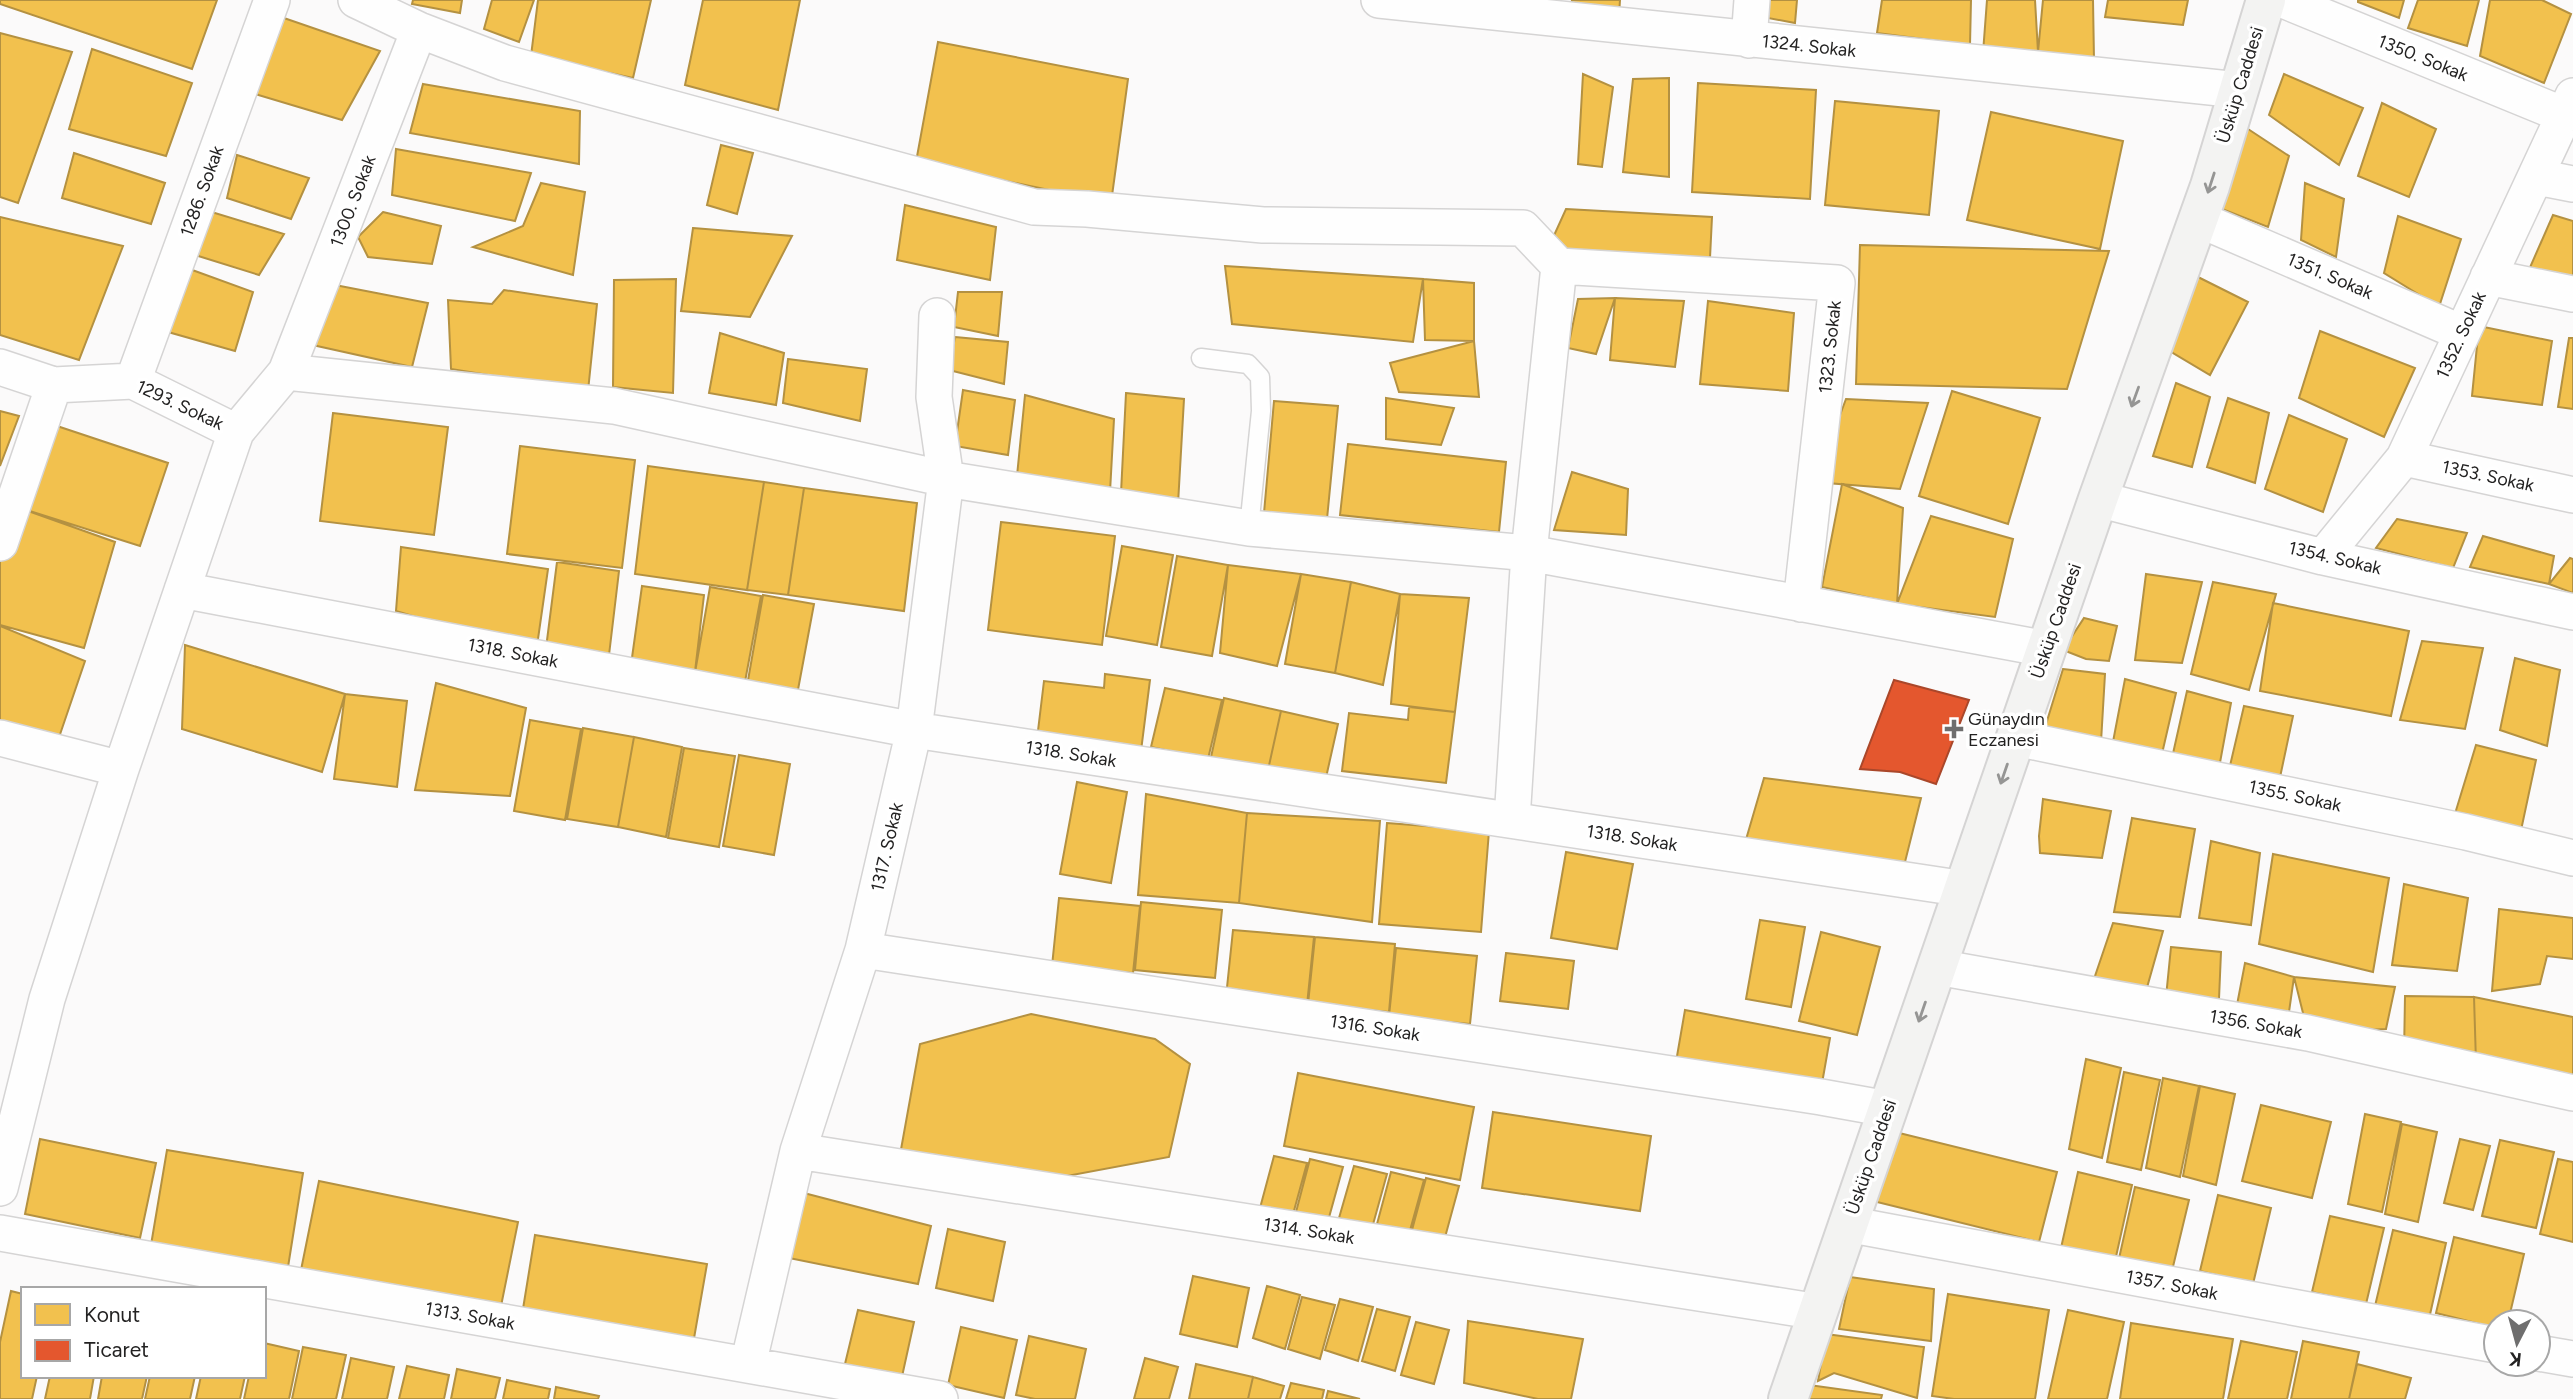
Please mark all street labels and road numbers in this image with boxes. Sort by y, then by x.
street label: Üsküp Caddesi [2212,24,2268,146]
street label: 1324. Sokak [1761,30,1857,62]
street label: 1350. Sokak [2375,30,2472,86]
street label: 1286. Sokak [175,142,229,239]
street label: 1300. Sokak [325,152,381,250]
street label: 1351. Sokak [2284,248,2376,304]
street label: 1352. Sokak [2431,288,2491,382]
street label: 1323. Sokak [1814,299,1846,395]
street label: 1293. Sokak [133,375,227,435]
street label: 1353. Sokak [2440,456,2536,497]
street label: 1354. Sokak [2286,537,2384,579]
street label: Üsküp Caddesi [2026,560,2086,682]
street label: 1318. Sokak [466,633,560,673]
street label: 1318. Sokak [1024,736,1118,772]
street label: 1355. Sokak [2247,775,2344,817]
street label: 1317. Sokak [866,800,908,894]
street label: 1318. Sokak [1585,820,1679,856]
street label: 1356. Sokak [2208,1005,2304,1043]
street label: 1316. Sokak [1328,1010,1422,1046]
street label: Üsküp Caddesi [1841,1096,1901,1218]
street label: 1314. Sokak [1262,1213,1356,1249]
street label: 1357. Sokak [2124,1265,2220,1305]
street label: 1313. Sokak [423,1297,517,1335]

